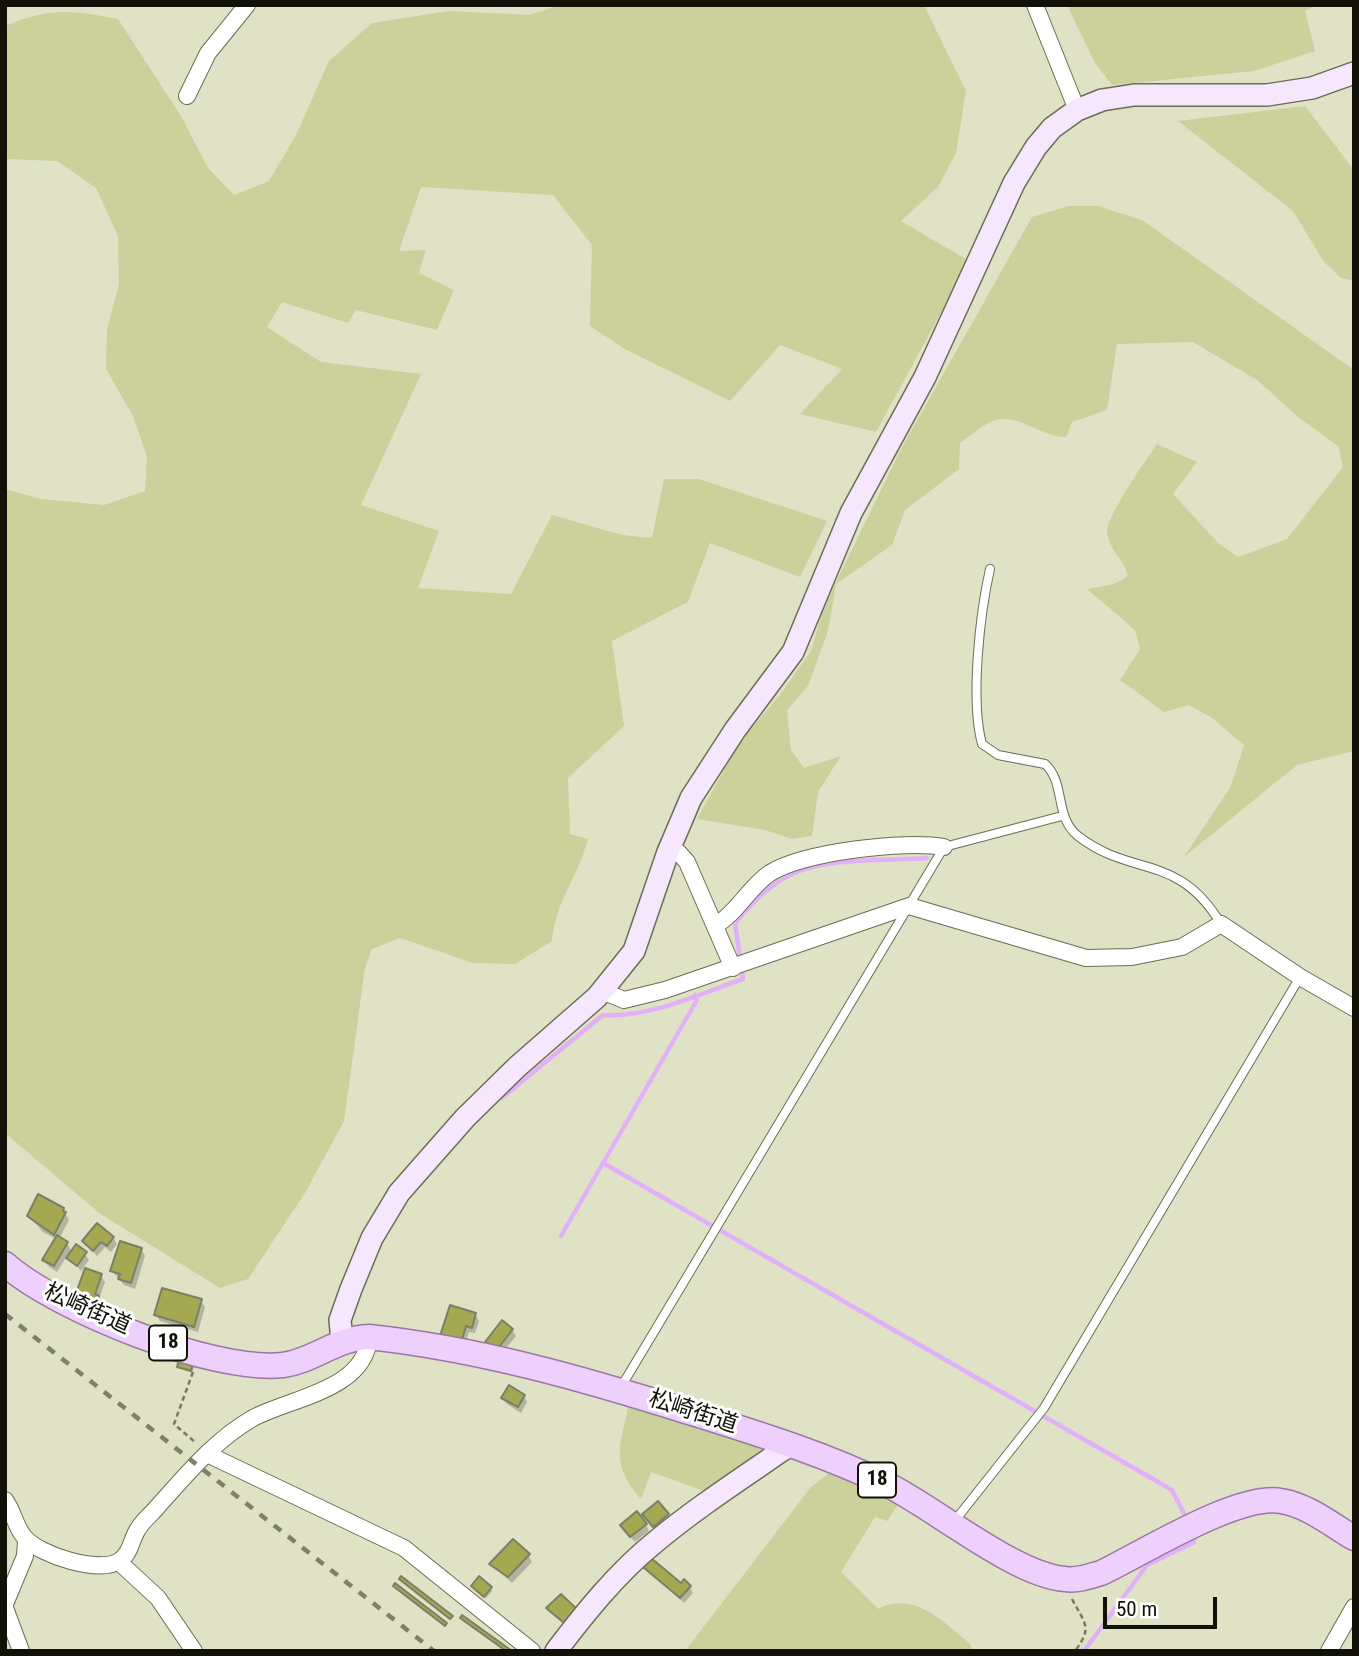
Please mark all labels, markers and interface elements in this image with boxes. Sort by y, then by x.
street label: 松崎街道 [39,1279,135,1341]
road number: 18 [149,1326,187,1360]
street label: 松崎街道 [645,1386,741,1440]
road number: 18 [858,1462,896,1498]
scale bar [1107,1582,1221,1626]
text: 50 m [1116,1597,1157,1621]

